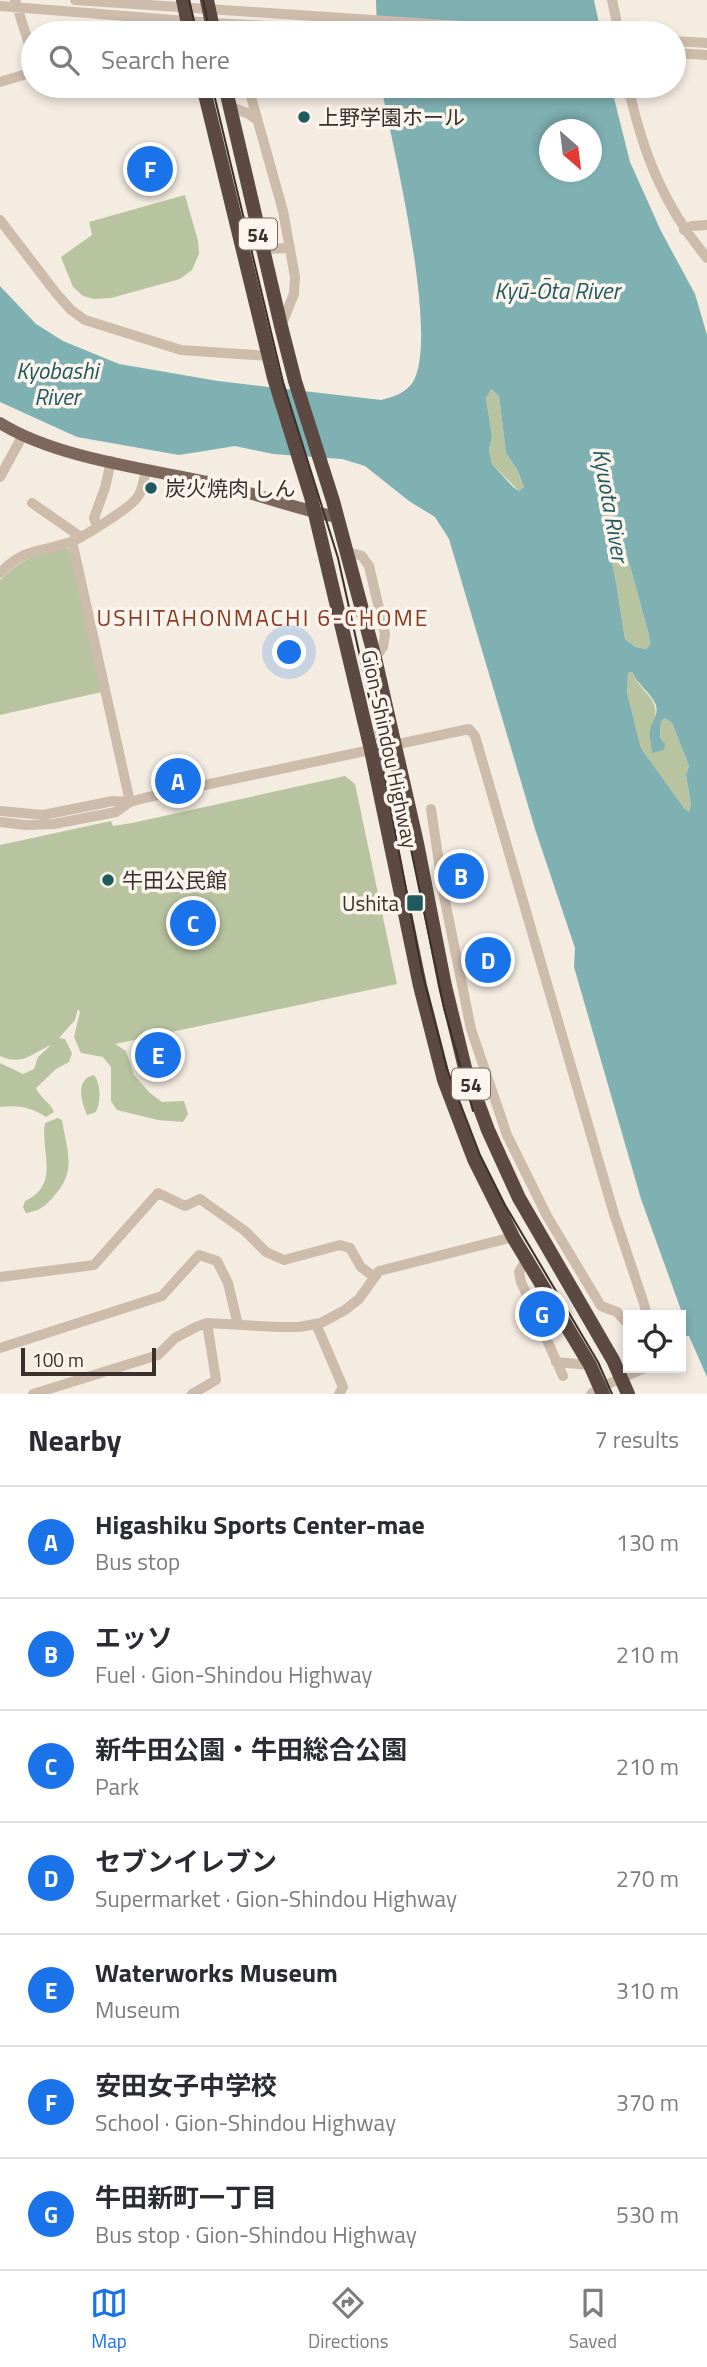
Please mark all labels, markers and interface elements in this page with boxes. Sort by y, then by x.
search box [21,21,686,98]
text: Search here [101,40,230,79]
icon: search [45,41,83,79]
place label: 上野学園ホール [318,101,465,133]
marker: 上野学園ホール [296,109,312,125]
north arrow [539,119,602,182]
pin: F [127,143,173,195]
road number: 54 [239,218,277,250]
water label: Kyū-Ōta River [494,273,622,308]
water label: Kyobashi River [16,353,100,414]
water label: Kyuota River [584,446,639,567]
place label: 炭火焼肉 しん [165,472,296,504]
marker: 炭火焼肉 しん [143,480,159,496]
district label: USHITAHONMACHI 6-CHOME [96,600,430,635]
your location [272,635,306,669]
street label: Gion-Shindou Highway [353,647,427,851]
pin: A [155,755,201,807]
pin: B [438,850,484,902]
place label: 牛田公民館 [122,864,227,896]
marker: 牛田公民館 [100,872,116,888]
place label: Ushita [342,887,399,919]
marker: Ushita [405,893,425,913]
pin: C [170,897,216,949]
pin: D [465,934,511,986]
pin: E [135,1029,181,1081]
road number: 54 [452,1068,490,1100]
pin: G [519,1288,565,1340]
map controls [623,1310,686,1373]
button: locate [623,1310,686,1373]
scale bar [21,1345,156,1377]
text: 100 m [32,1345,84,1374]
text: Nearby [28,1417,121,1463]
text: 7 results [595,1422,679,1457]
text: Higashiku Sports Center-mae [95,1505,425,1544]
text: A [44,1525,58,1560]
text: 130 m [616,1525,679,1560]
text: Bus stop [95,1544,180,1579]
text: エッソ [95,1618,173,1657]
text: B [44,1637,58,1672]
text: 210 m [616,1637,679,1672]
text: Fuel · Gion-Shindou Highway [95,1657,372,1692]
text: 新牛田公園・牛田総合公園 [95,1730,407,1769]
text: C [45,1749,57,1784]
text: 210 m [616,1749,679,1784]
text: Park [95,1769,139,1804]
text: セブンイレブン [95,1842,277,1881]
text: D [44,1861,58,1896]
text: 270 m [616,1861,679,1896]
text: Supermarket · Gion-Shindou Highway [95,1881,457,1916]
text: Waterworks Museum [95,1953,338,1992]
text: E [45,1973,57,2008]
text: 310 m [616,1973,679,2008]
text: Museum [95,1992,180,2027]
text: 安田女子中学校 [95,2066,277,2105]
text: F [45,2085,57,2120]
text: 370 m [616,2085,679,2120]
text: School · Gion-Shindou Highway [95,2105,396,2140]
text: 牛田新町一丁目 [95,2178,277,2217]
text: G [44,2197,58,2232]
text: 530 m [616,2197,679,2232]
text: Bus stop · Gion-Shindou Highway [95,2217,417,2252]
tab: Map [90,2284,128,2355]
tab: Directions [308,2284,389,2355]
tab: Saved [569,2284,617,2355]

